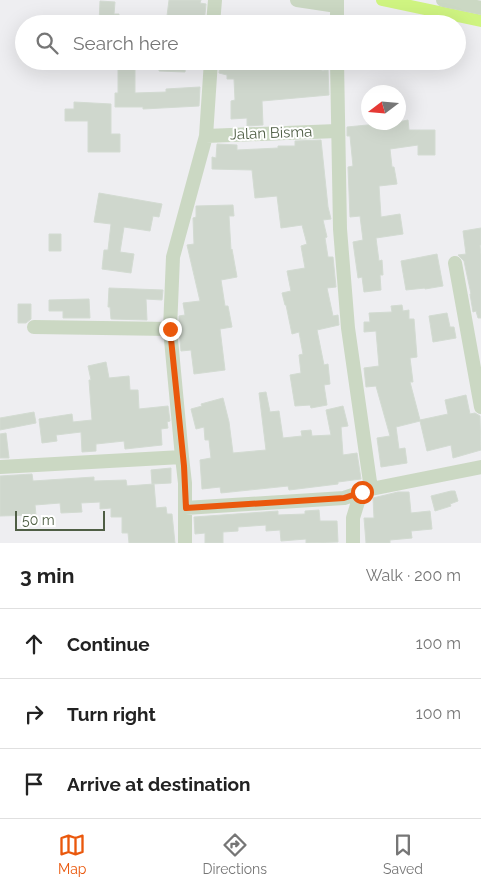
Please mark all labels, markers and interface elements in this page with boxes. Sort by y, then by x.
search box [15,15,466,70]
icon: search [33,29,61,57]
text: Search here [73,32,179,54]
north arrow [361,85,406,130]
street label: Jalan Bisma [229,123,313,143]
route end [159,318,182,341]
route start [351,481,374,504]
scale bar [15,508,105,531]
text: 50 m [22,512,55,528]
text: 3 min [20,563,74,588]
text: Walk · 200 m [366,566,461,585]
icon: ahead [20,630,48,658]
text: Continue [67,633,150,655]
text: 100 m [416,634,461,653]
icon: right [20,700,48,728]
text: Turn right [67,703,156,725]
text: 100 m [416,704,461,723]
icon: arrive [20,770,48,798]
text: Arrive at destination [67,773,251,795]
tab: Map [58,831,86,877]
tab: Directions [202,831,267,877]
tab: Saved [383,831,423,877]

